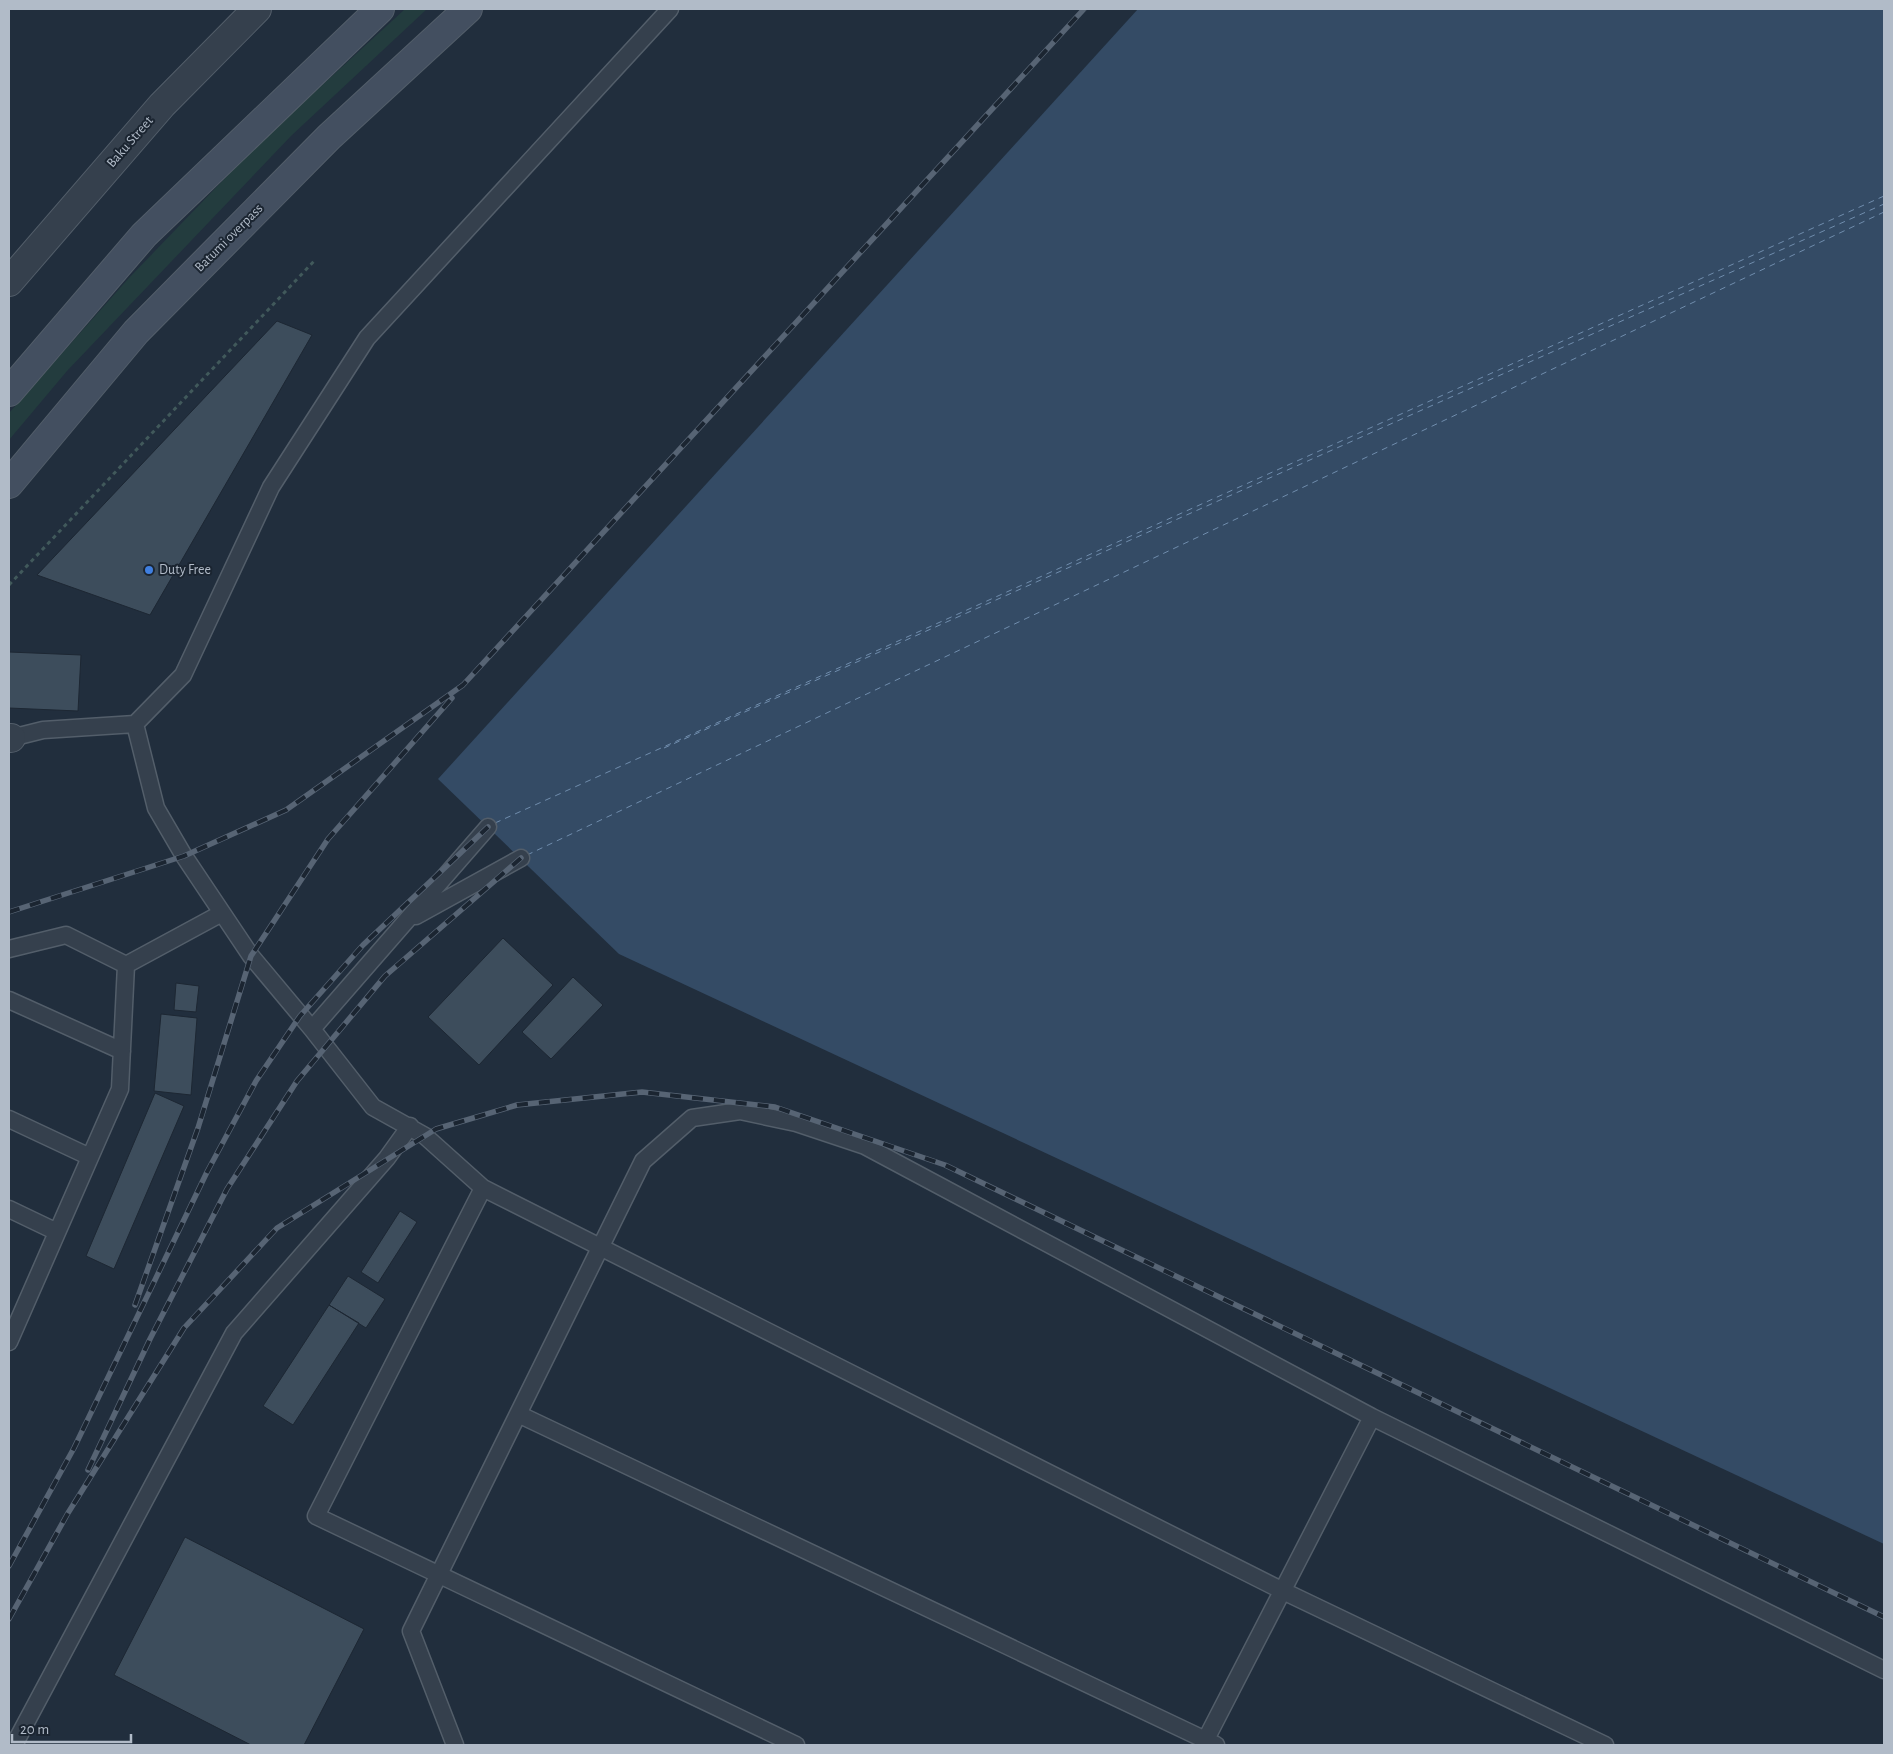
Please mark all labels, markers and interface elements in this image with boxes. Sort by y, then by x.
street label: Baku Street [104,113,156,170]
street label: Batumi overpass [192,201,266,275]
place label: Duty Free [159,563,211,577]
marker: Duty Free [143,564,155,576]
scale bar [12,1712,131,1744]
text: 20 m [20,1722,49,1737]

